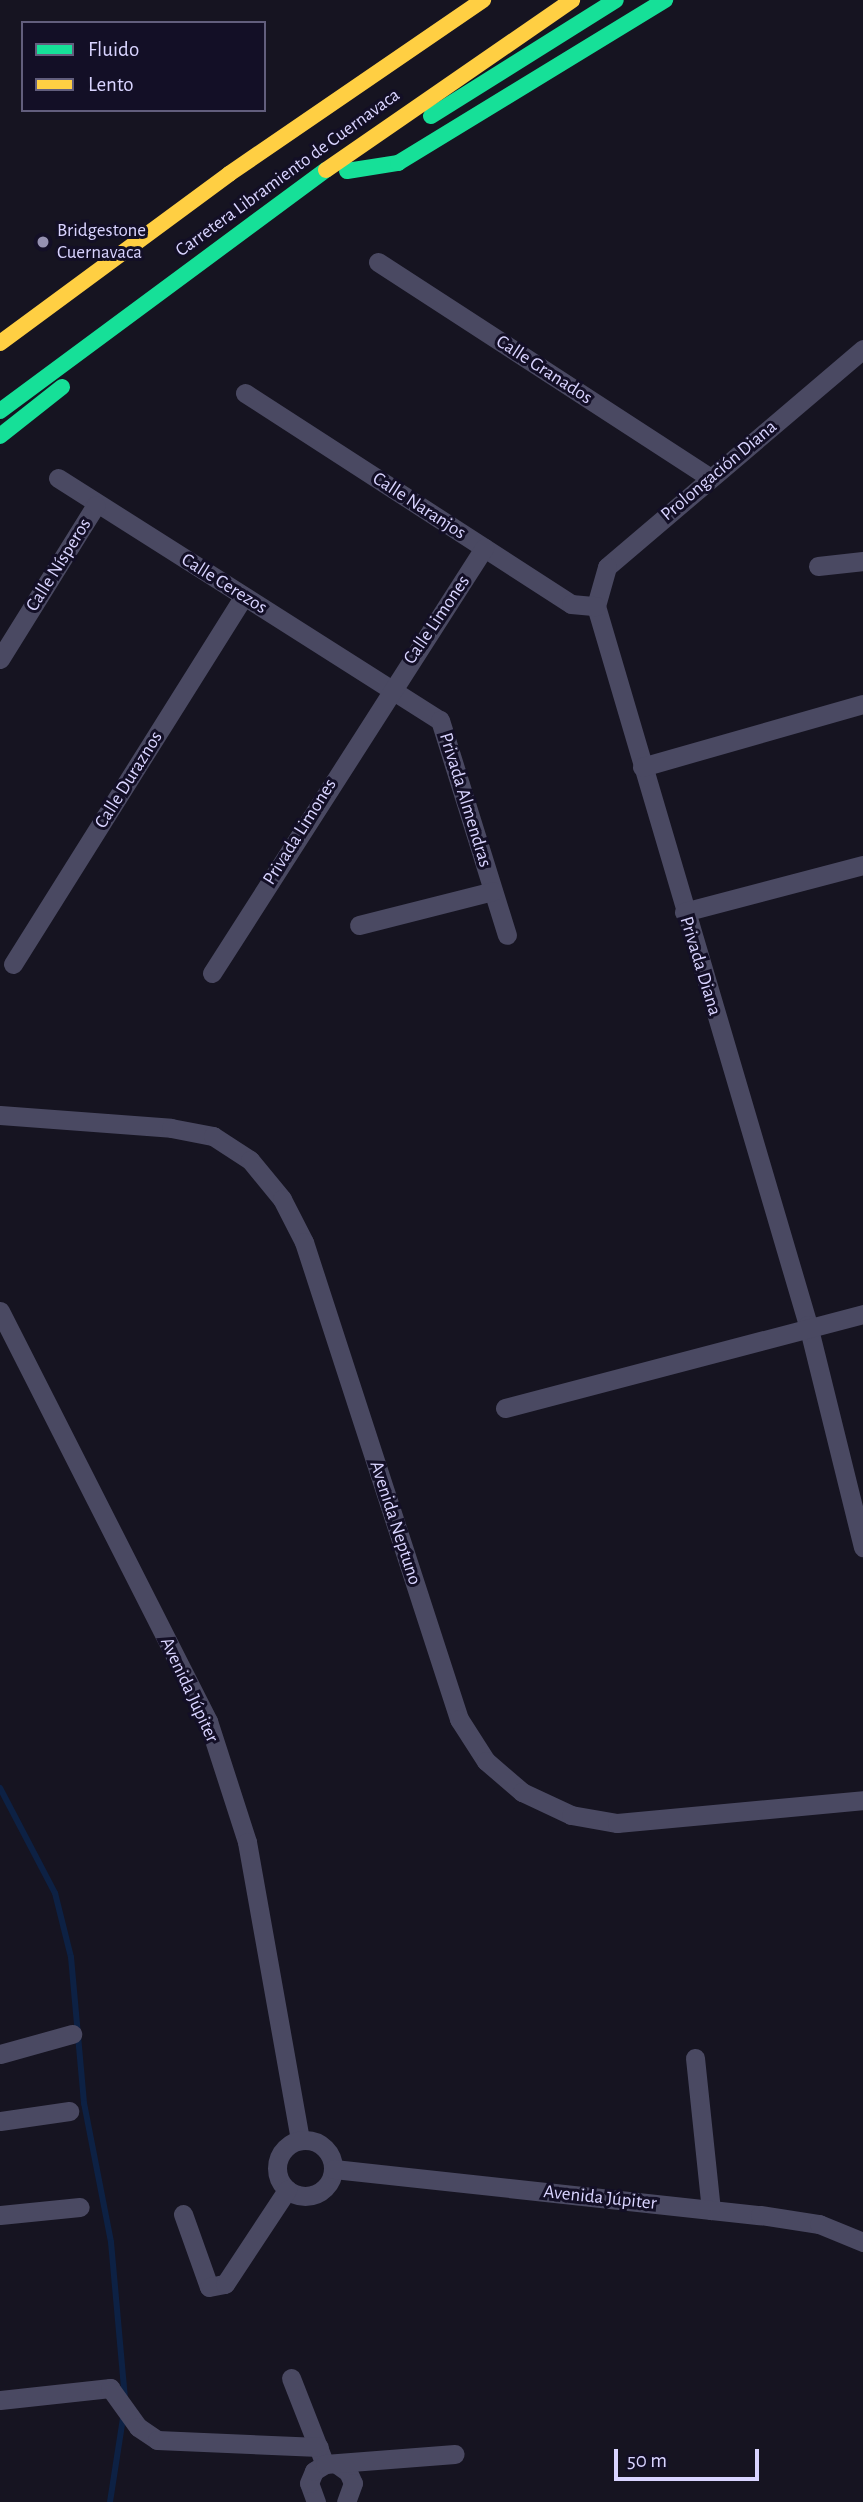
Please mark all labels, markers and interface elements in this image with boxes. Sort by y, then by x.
legend [21,21,266,112]
text: Fluido [88,39,139,60]
text: Lento [88,74,134,95]
street label: Carretera Libramiento de Cuernavaca [171,84,405,262]
place label: Bridgestone Cuernavaca [57,220,146,264]
marker: Bridgestone Cuernavaca [35,234,51,250]
street label: Calle Granados [492,330,596,410]
street label: Prolongación Diana [656,416,782,526]
street label: Calle Naranjos [368,467,470,545]
street label: Calle Nísperos [21,514,97,616]
street label: Calle Cerezos [177,549,271,619]
street label: Calle Limones [399,571,475,669]
street label: Calle Duraznos [90,727,168,833]
street label: Privada Almendras [434,730,496,870]
street label: Privada Limones [258,775,342,889]
street label: Privada Diana [674,914,726,1018]
street label: Avenida Neptuno [364,1458,426,1588]
street label: Avenida Júpiter [155,1634,223,1746]
street label: Avenida Júpiter [542,2181,658,2215]
scale bar [618,2436,763,2480]
text: 50 m [627,2450,667,2471]

